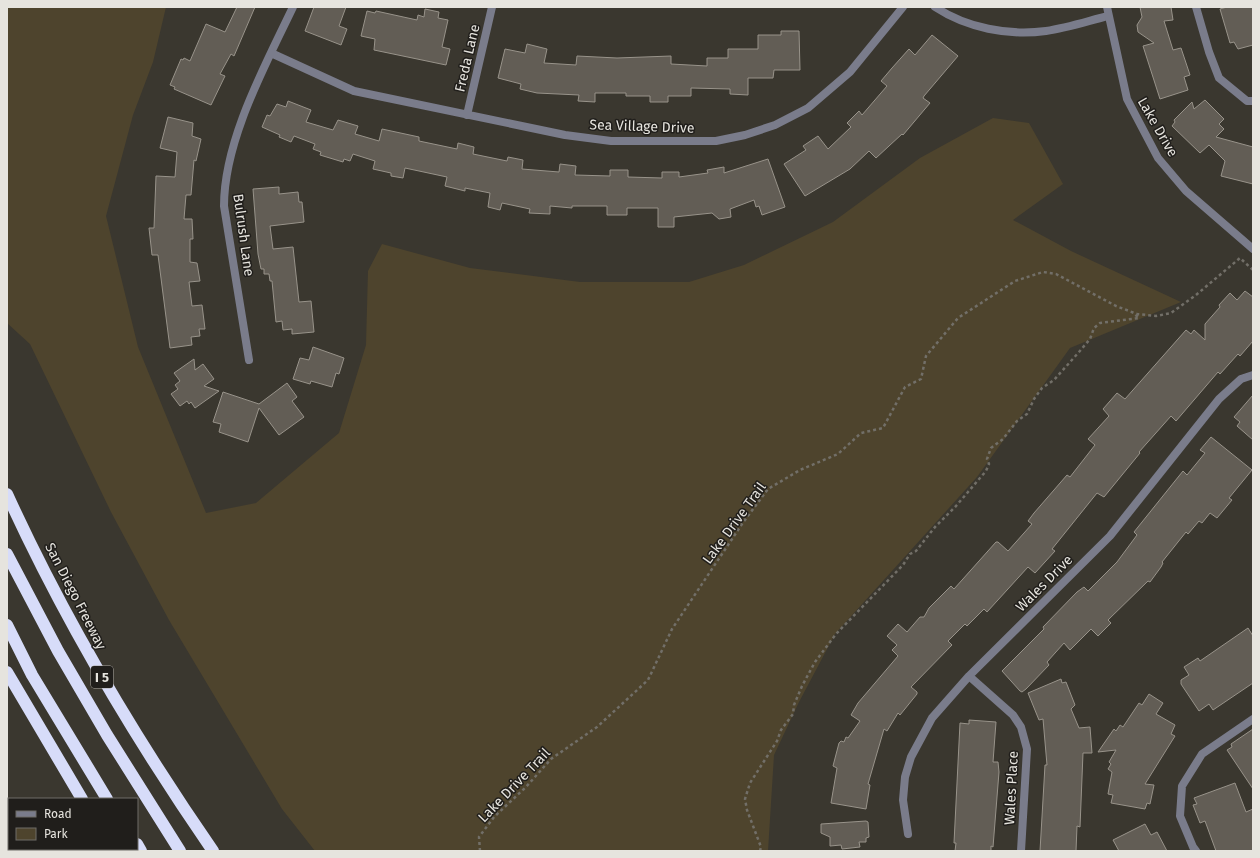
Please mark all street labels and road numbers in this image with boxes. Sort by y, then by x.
street label: Freda Lane [451,23,484,94]
street label: Lake Drive [1134,95,1181,160]
street label: Sea Village Drive [589,116,695,137]
street label: Bulrush Lane [229,193,258,277]
street label: Lake Drive Trail [699,479,770,567]
street label: San Diego Freeway [41,540,110,653]
street label: Wales Drive [1012,551,1076,615]
road number: I 5 [91,666,113,688]
street label: Lake Drive Trail [475,745,554,826]
street label: Wales Place [1001,751,1022,826]

